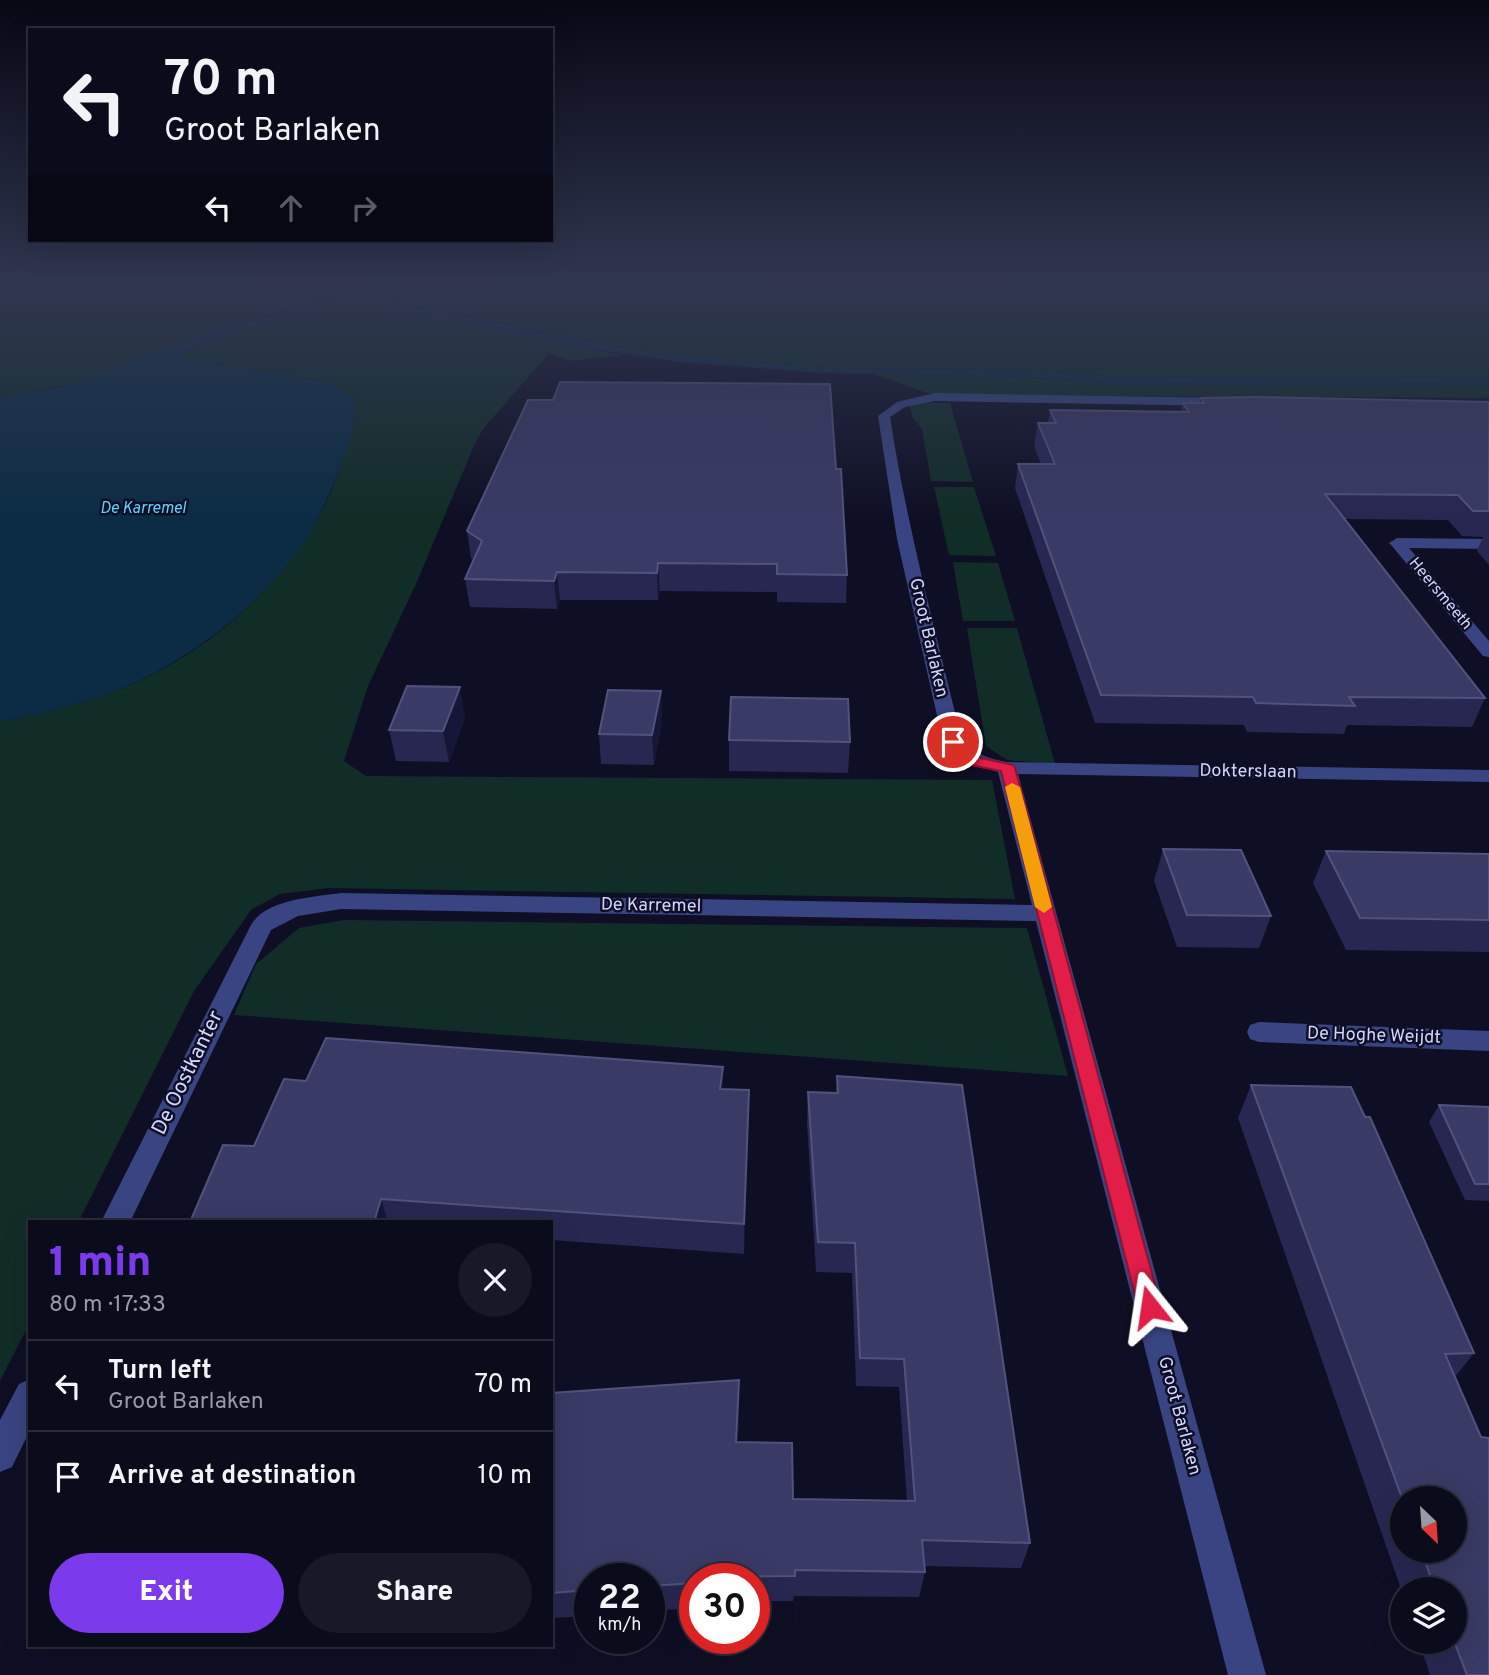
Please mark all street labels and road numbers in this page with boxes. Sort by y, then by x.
street label: Heersmeeth [1404,554,1476,634]
street label: Groot Barlaken [903,576,953,700]
street label: Dokterslaan [1199,760,1297,784]
street label: De Karremel [601,894,701,918]
street label: De Oostkanter [146,1006,230,1140]
street label: De Hoghe Weijdt [1307,1022,1441,1050]
street label: Groot Barlaken [1152,1354,1206,1478]

